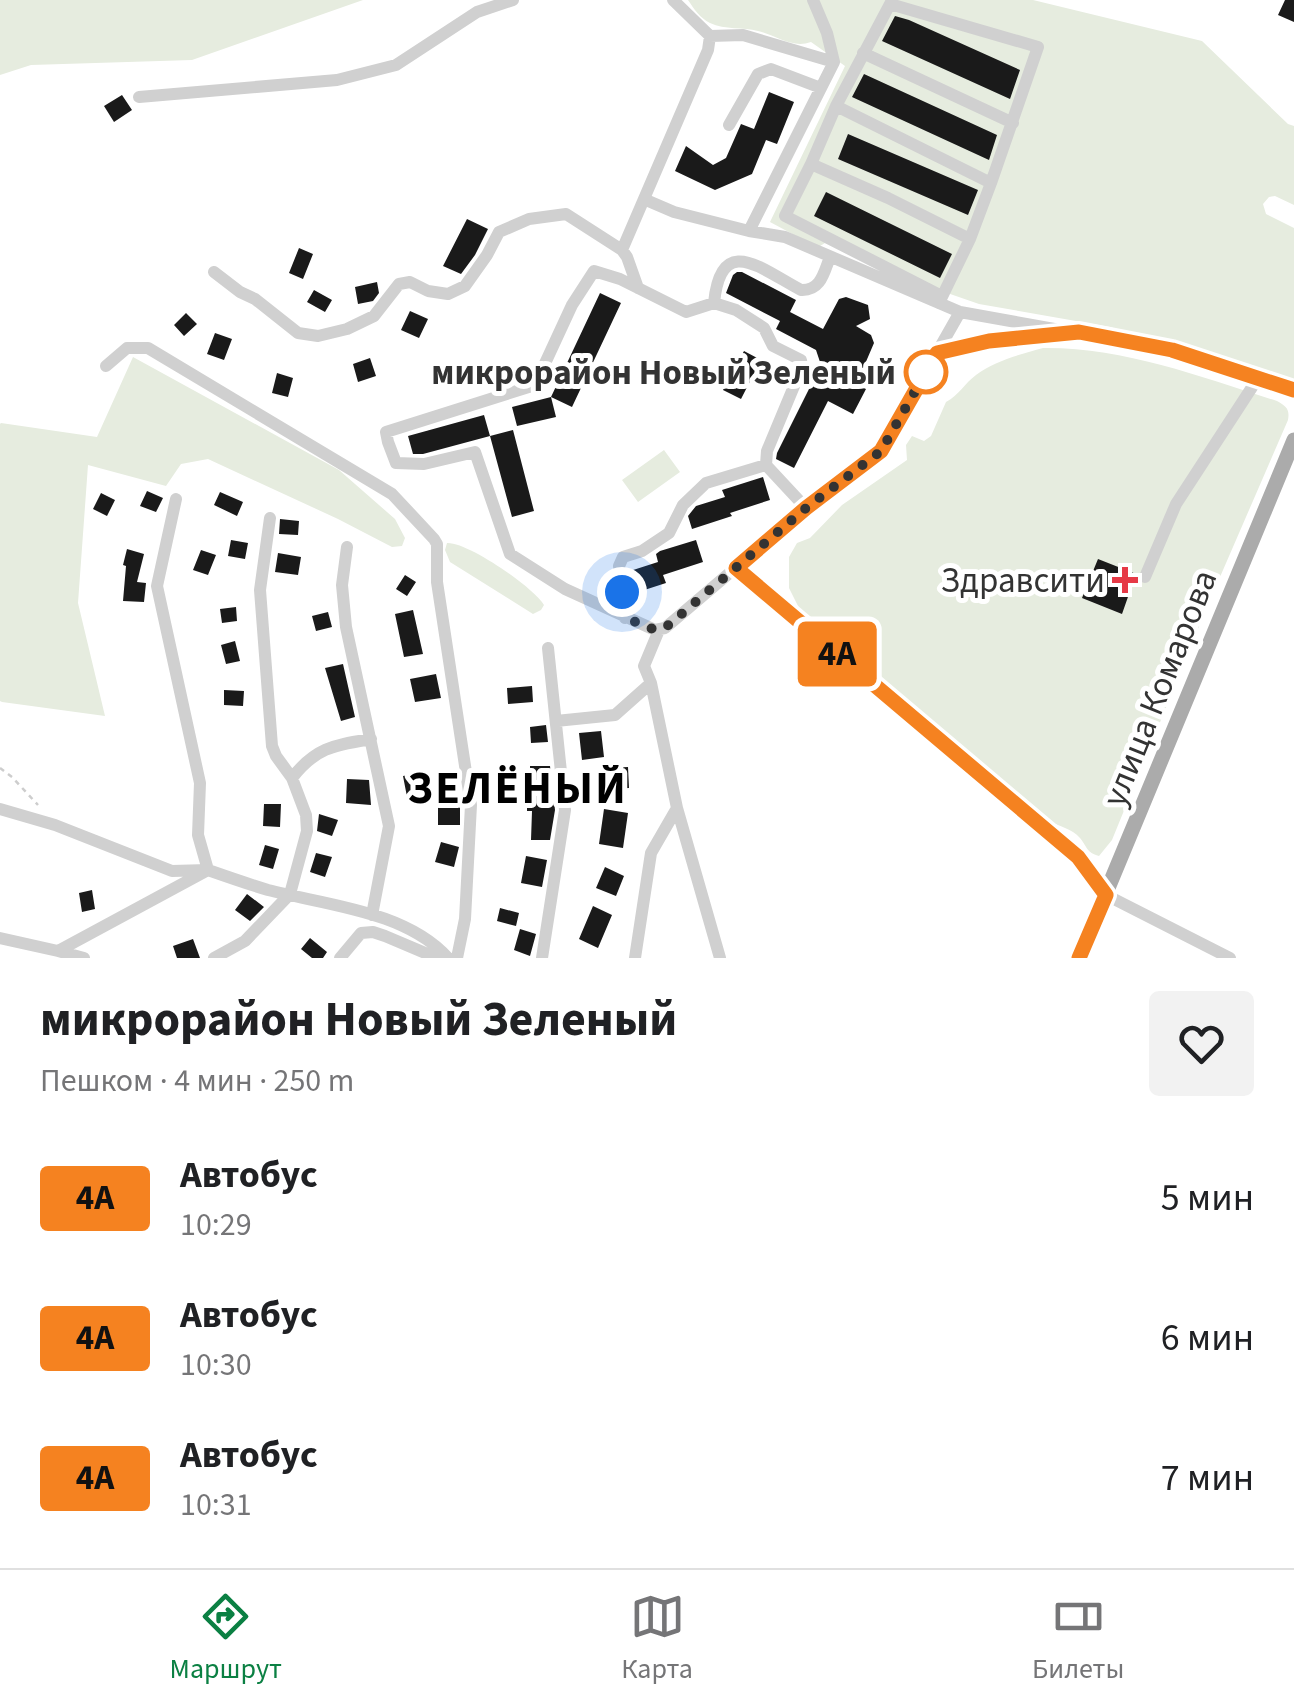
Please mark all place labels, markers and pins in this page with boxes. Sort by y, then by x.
place label: микрорайон Новый Зеленый [431,348,896,398]
marker: микрорайон Новый Зеленый [905,351,947,393]
place label: Здравсити [941,556,1105,606]
marker: Здравсити [1114,569,1136,591]

